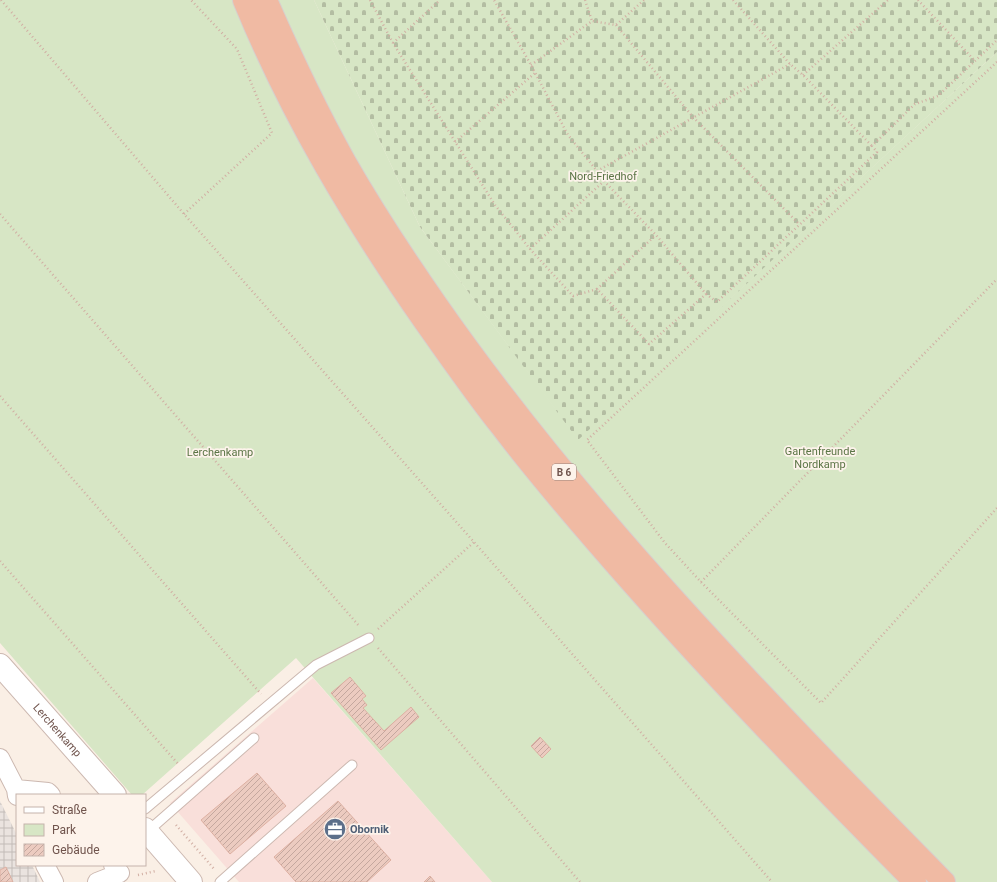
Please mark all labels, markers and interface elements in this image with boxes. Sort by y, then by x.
park label: Nord-Friedhof [569,170,637,183]
park label: Gartenfreunde Nordkamp [785,445,855,471]
park label: Lerchenkamp [187,446,253,459]
road number: B 6 [552,464,576,480]
street label: Lerchenkamp [31,701,85,759]
legend [16,794,146,866]
text: Straße [52,803,87,817]
office icon: Obornik [322,816,348,842]
text: Park [52,823,77,837]
place label: Obornik [350,823,389,836]
text: Gebäude [52,843,100,857]

